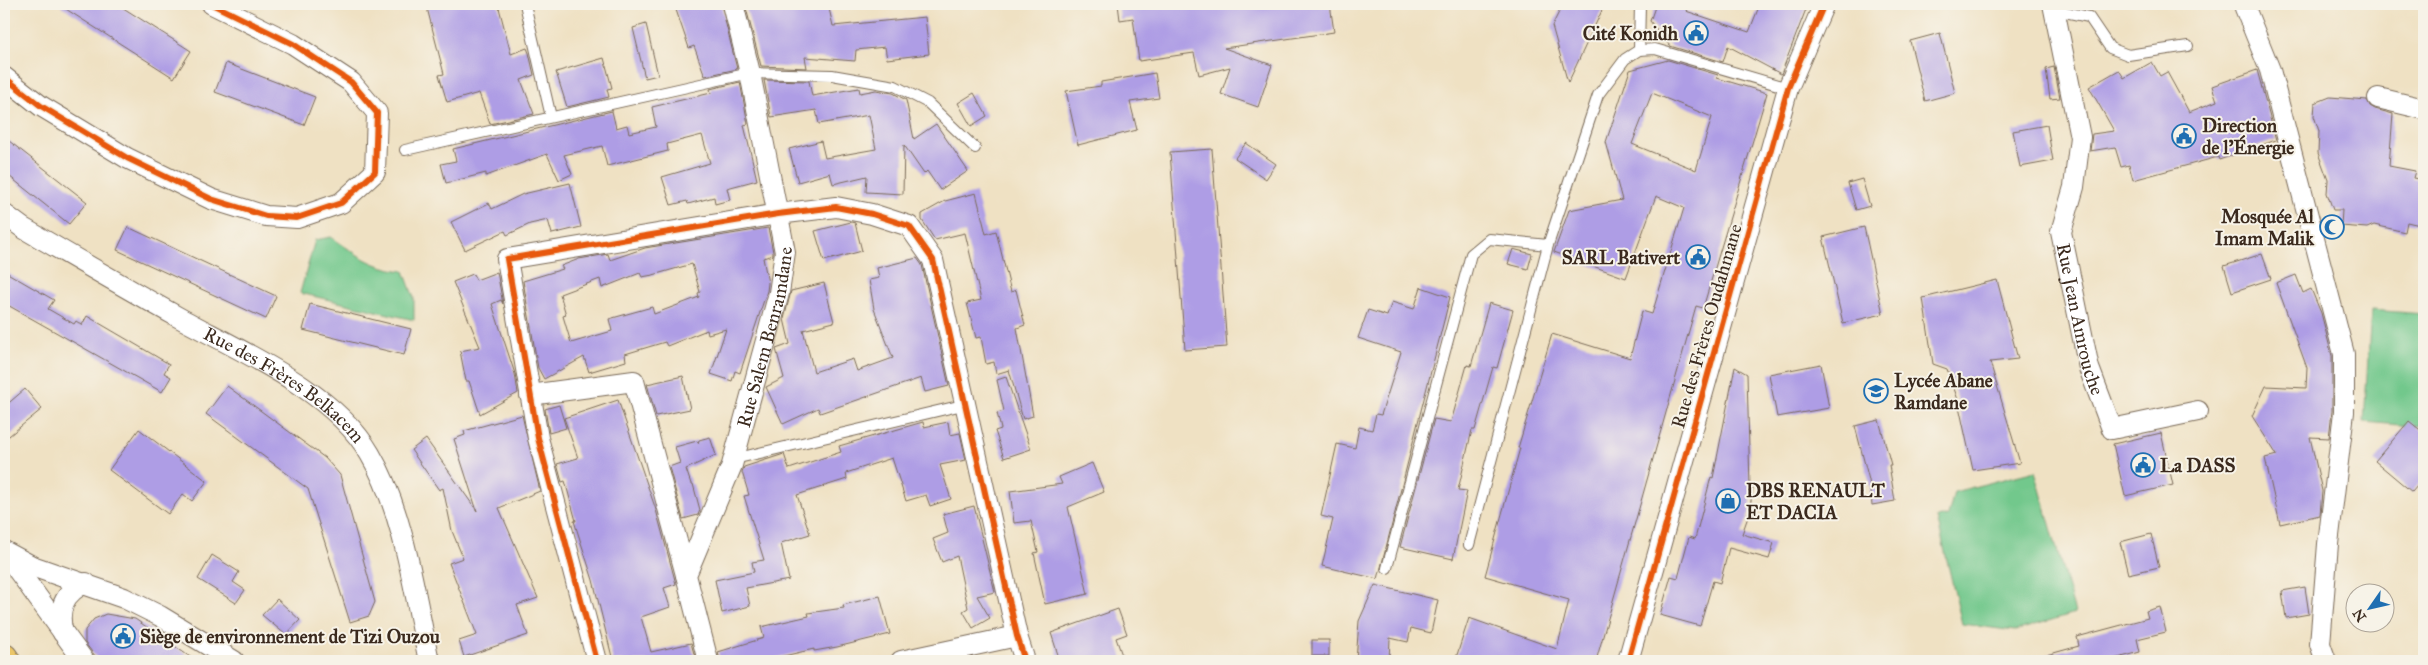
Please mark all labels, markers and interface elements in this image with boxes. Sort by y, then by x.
public building icon: Cité Konidh [1683,20,1709,46]
place label: Cité Konidh [1583,22,1678,45]
place label: Direction de l'Énergie [2202,114,2294,160]
public building icon: Direction de l'Énergie [2171,123,2197,149]
place label: Mosquée Al Imam Malik [2215,205,2315,250]
mosque icon: Mosquée Al Imam Malik [2319,214,2345,240]
street label: Rue des Frères Oudahmane [1666,221,1747,431]
street label: Rue Jean Amrouche [2052,241,2109,398]
public building icon: SARL Bativert [1685,244,1711,270]
street label: Rue Salem Benramdane [732,245,797,430]
place label: SARL Bativert [1562,246,1680,269]
street label: Rue des Frères Belkacem [200,322,370,448]
place label: Lycée Abane Ramdane [1894,369,1993,414]
school or university icon: Lycée Abane Ramdane [1863,378,1889,404]
public building icon: La DASS [2130,452,2156,478]
place label: La DASS [2160,454,2236,477]
place label: DBS RENAULT ET DACIA [1746,479,1885,524]
shop icon: DBS RENAULT ET DACIA [1715,488,1741,514]
north arrow [2346,582,2396,632]
text: N [2349,605,2370,625]
public building icon: Siège de environnement de Tizi Ouzou [110,623,136,649]
place label: Siège de environnement de Tizi Ouzou [140,625,441,649]

